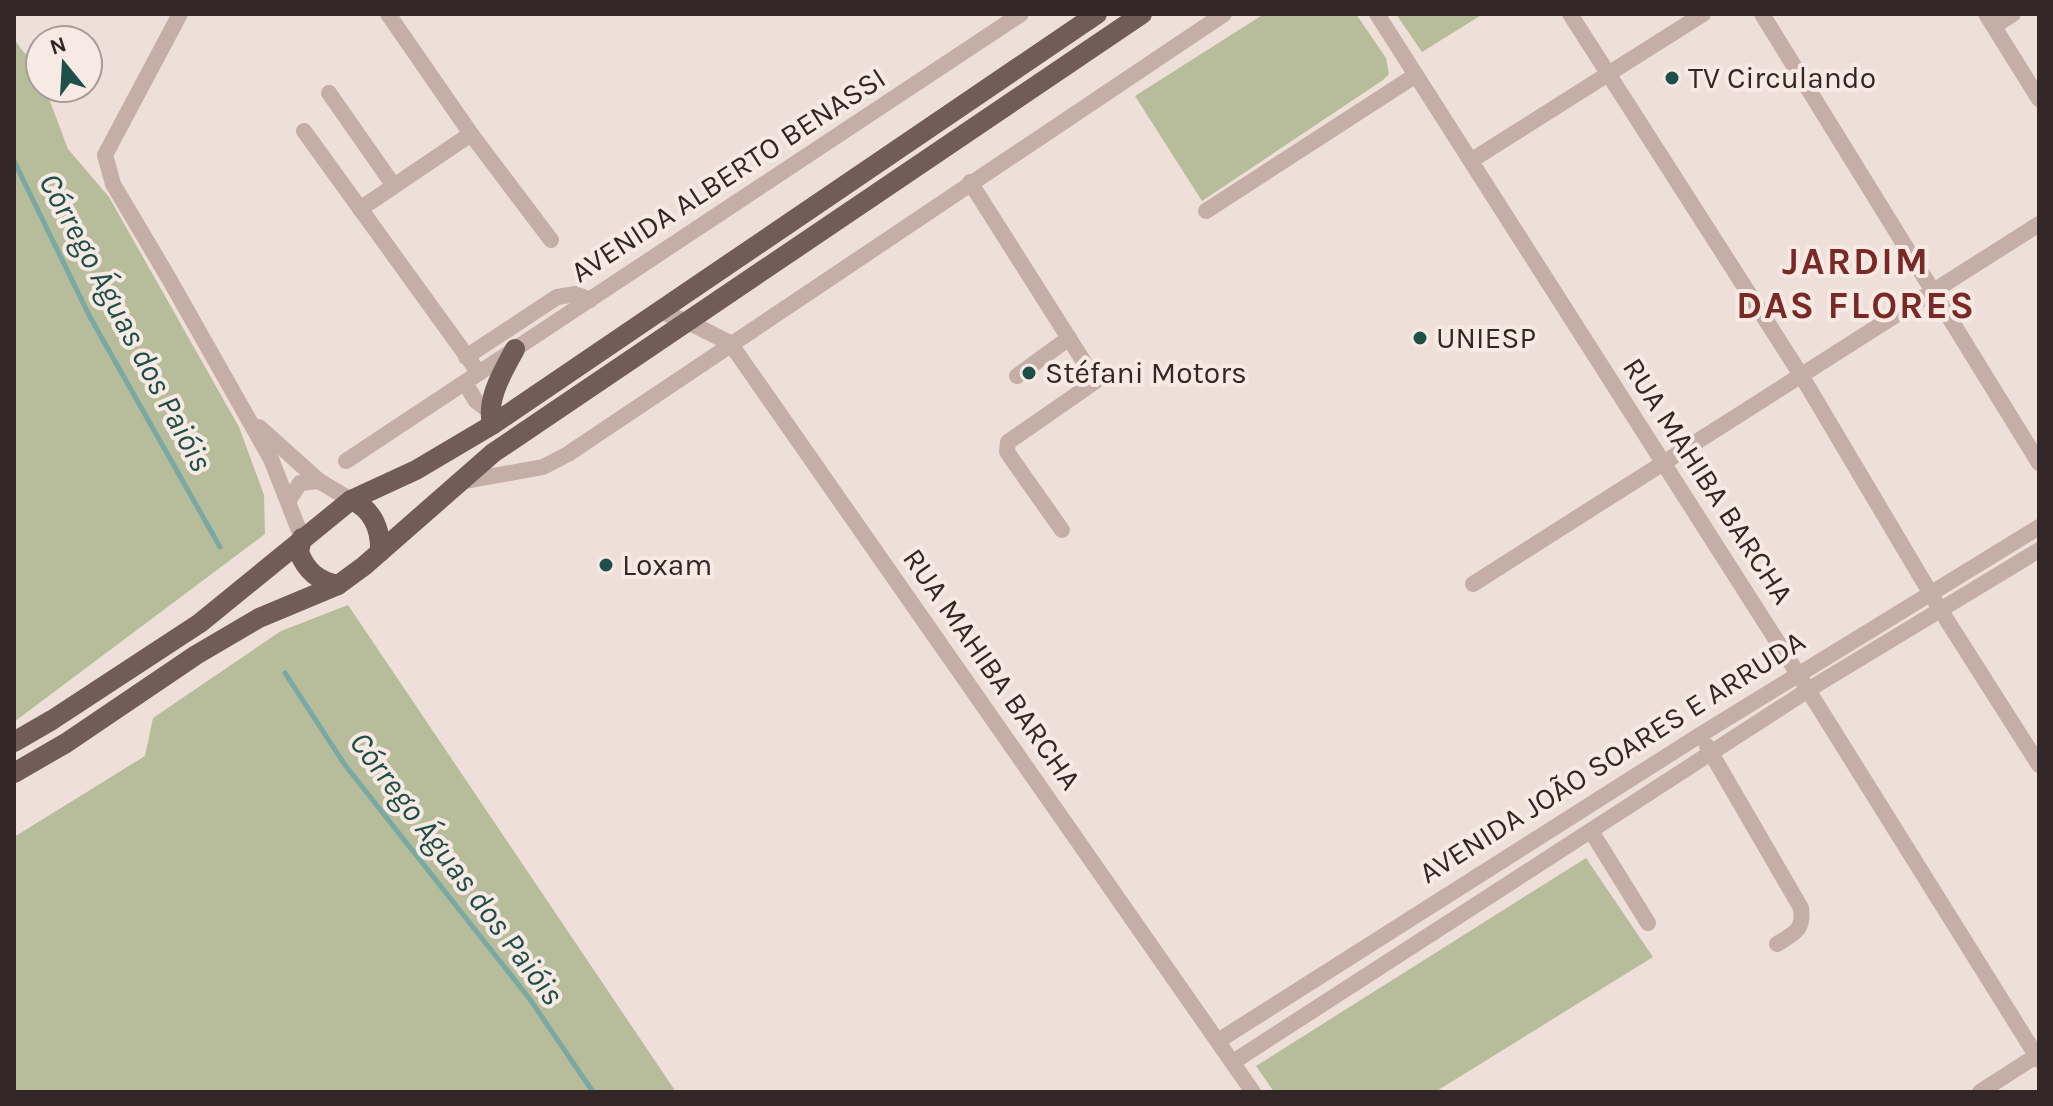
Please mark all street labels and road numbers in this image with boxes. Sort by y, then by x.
street label: AVENIDA ALBERTO BENASSI [564,60,892,290]
street label: RUA MAHIBA BARCHA [1615,351,1801,611]
street label: RUA MAHIBA BARCHA [895,541,1089,797]
street label: AVENIDA JOÃO SOARES E ARRUDA [1412,623,1812,891]

